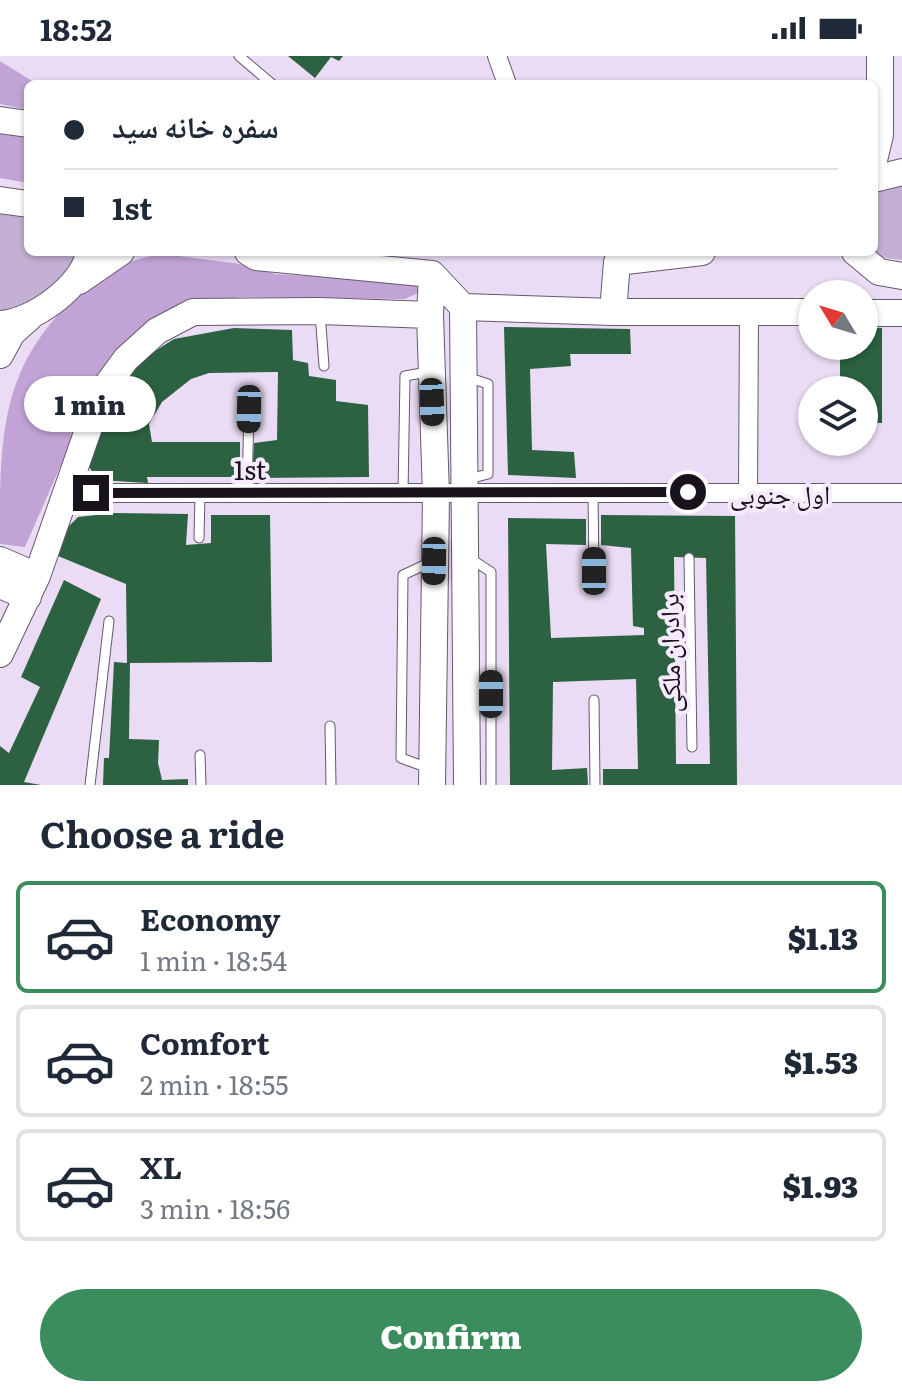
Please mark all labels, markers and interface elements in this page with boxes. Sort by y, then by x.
text: 18:52 [40,6,112,50]
text: سفره خانه سید [112,103,279,147]
text: 1st [112,185,152,229]
north arrow [798,280,878,360]
map controls [798,280,878,456]
button: layers [798,376,878,456]
callout: 1 min [25,377,157,433]
car [419,378,445,426]
text: 1 min [55,384,125,423]
car [237,385,261,433]
street label: 1st [234,449,267,488]
street label: اول جنوبی [730,473,830,512]
route start [670,474,706,510]
route end [73,475,109,511]
car [422,537,446,585]
car [582,547,606,595]
street label: برادران ملکی [647,593,689,713]
car [479,670,503,718]
text: Choose a ride [40,806,285,859]
text: Economy [140,896,280,940]
icon: car [44,901,116,973]
text: $1.13 [788,915,858,959]
text: 1 min · 18:54 [140,940,287,979]
text: Comfort [140,1020,270,1064]
icon: car [44,1025,116,1097]
text: $1.53 [784,1039,858,1083]
text: 2 min · 18:55 [140,1064,289,1103]
text: XL [140,1144,182,1188]
icon: car [44,1149,116,1221]
text: $1.93 [782,1163,858,1207]
text: 3 min · 18:56 [140,1188,290,1227]
button: Confirm [40,1289,862,1381]

